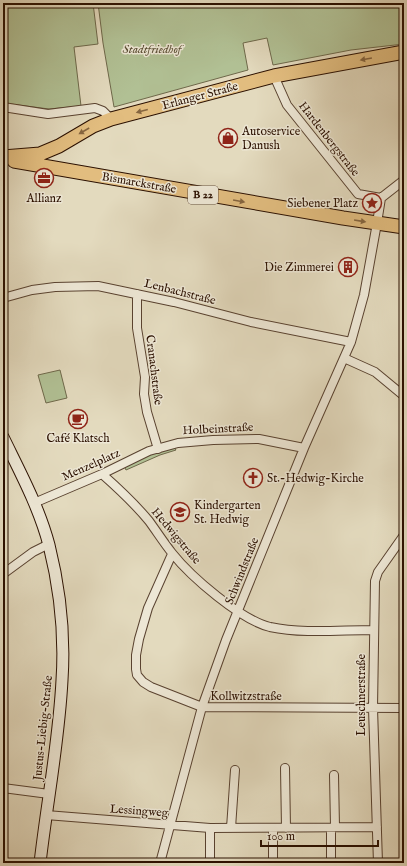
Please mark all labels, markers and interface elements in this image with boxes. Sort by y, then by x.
park label: Stadtfriedhof [123,42,185,57]
one-way arrow [360,56,372,62]
street label: Erlanger Straße [160,79,240,113]
street label: Hardenbergstraße [295,99,363,180]
one-way arrow [135,108,147,114]
place label: Autoservice Danush [241,124,301,153]
one-way arrow [78,127,90,134]
shop icon: Autoservice Danush [217,127,239,149]
office icon: Allianz [33,167,55,189]
street label: Bismarckstraße [101,169,178,197]
road number: B 22 [188,186,218,204]
place label: Allianz [25,191,62,206]
place icon: Siebener Platz [361,192,383,214]
place label: Siebener Platz [287,196,358,211]
one-way arrow [233,198,245,204]
one-way arrow [354,218,366,224]
building icon: Die Zimmerei [337,256,359,278]
place label: Die Zimmerei [264,260,334,275]
street label: Lenbachstraße [143,276,218,308]
street label: Cranachstraße [142,334,166,407]
cafe icon: Café Klatsch [67,408,89,430]
street label: Holbeinstraße [182,420,254,438]
place label: Café Klatsch [46,431,110,446]
street label: Menzelplatz [60,445,123,485]
church icon: St.-Hedwig-Kirche [242,467,264,489]
place label: St.-Hedwig-Kirche [267,471,364,486]
place label: Kindergarten St. Hedwig [194,498,261,527]
school or university icon: Kindergarten St. Hedwig [169,501,191,523]
street label: Hedwigstraße [148,505,204,568]
street label: Schwindstraße [222,535,262,607]
street label: Leuschnerstraße [354,653,369,736]
street label: Justus-Liebig-Straße [30,674,57,783]
street label: Kollwitzstraße [210,689,282,704]
street label: Lessingweg [109,801,169,821]
scale bar [261,822,378,848]
text: 100 m [267,829,295,844]

